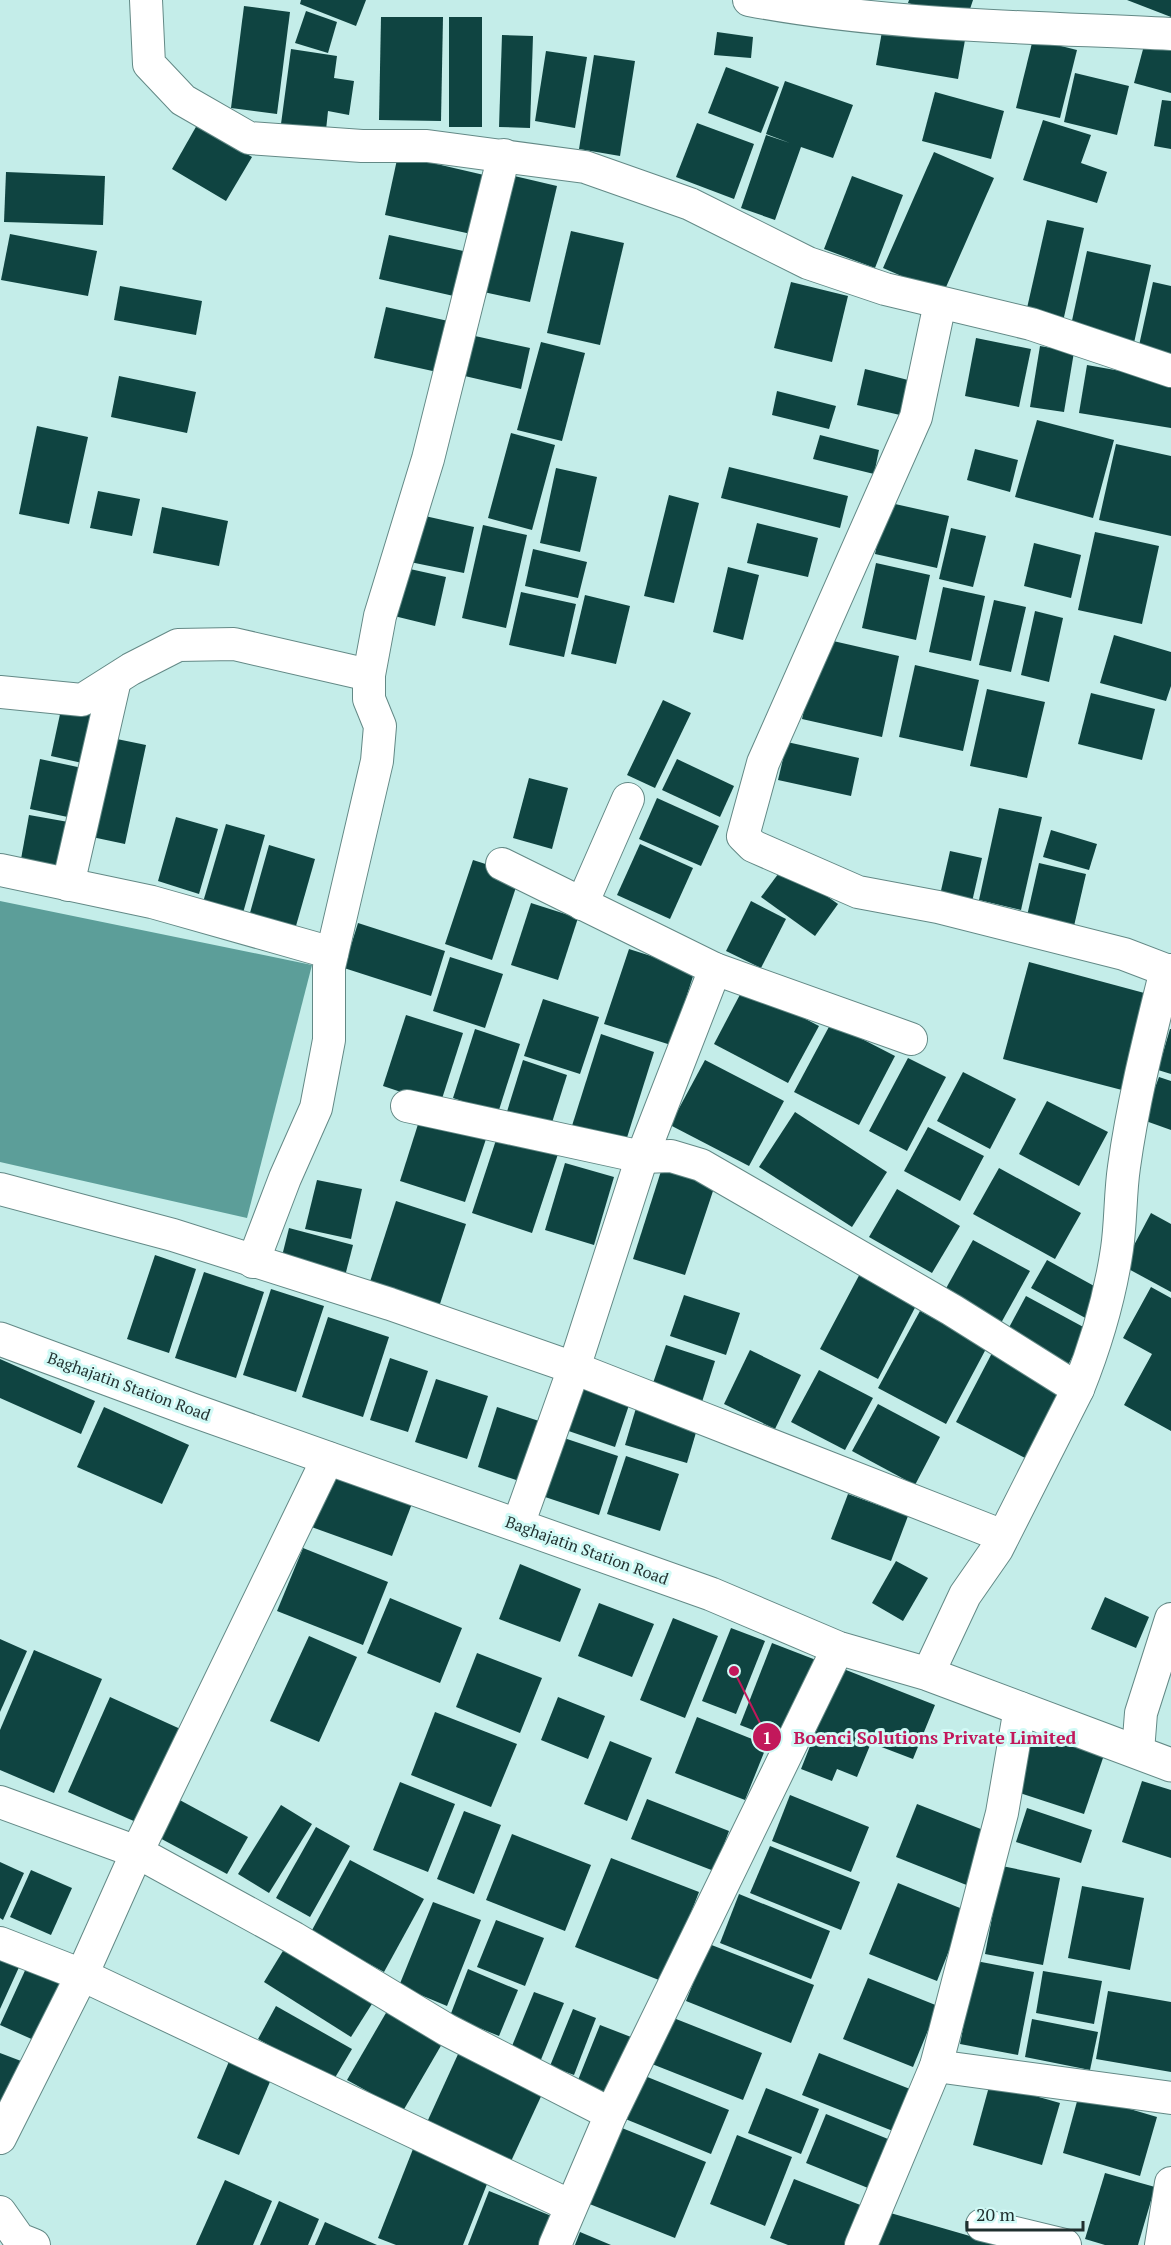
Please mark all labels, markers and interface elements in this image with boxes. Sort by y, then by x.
street label: Baghajatin Station Road [44,1346,214,1426]
street label: Baghajatin Station Road [502,1510,672,1590]
callout: Boenci Solutions Private Limited [752,1719,1089,1755]
text: 1 [762,1725,772,1749]
text: Boenci Solutions Private Limited [794,1725,1077,1749]
scale bar [967,2194,1082,2232]
text: 20 m [976,2202,1016,2226]

